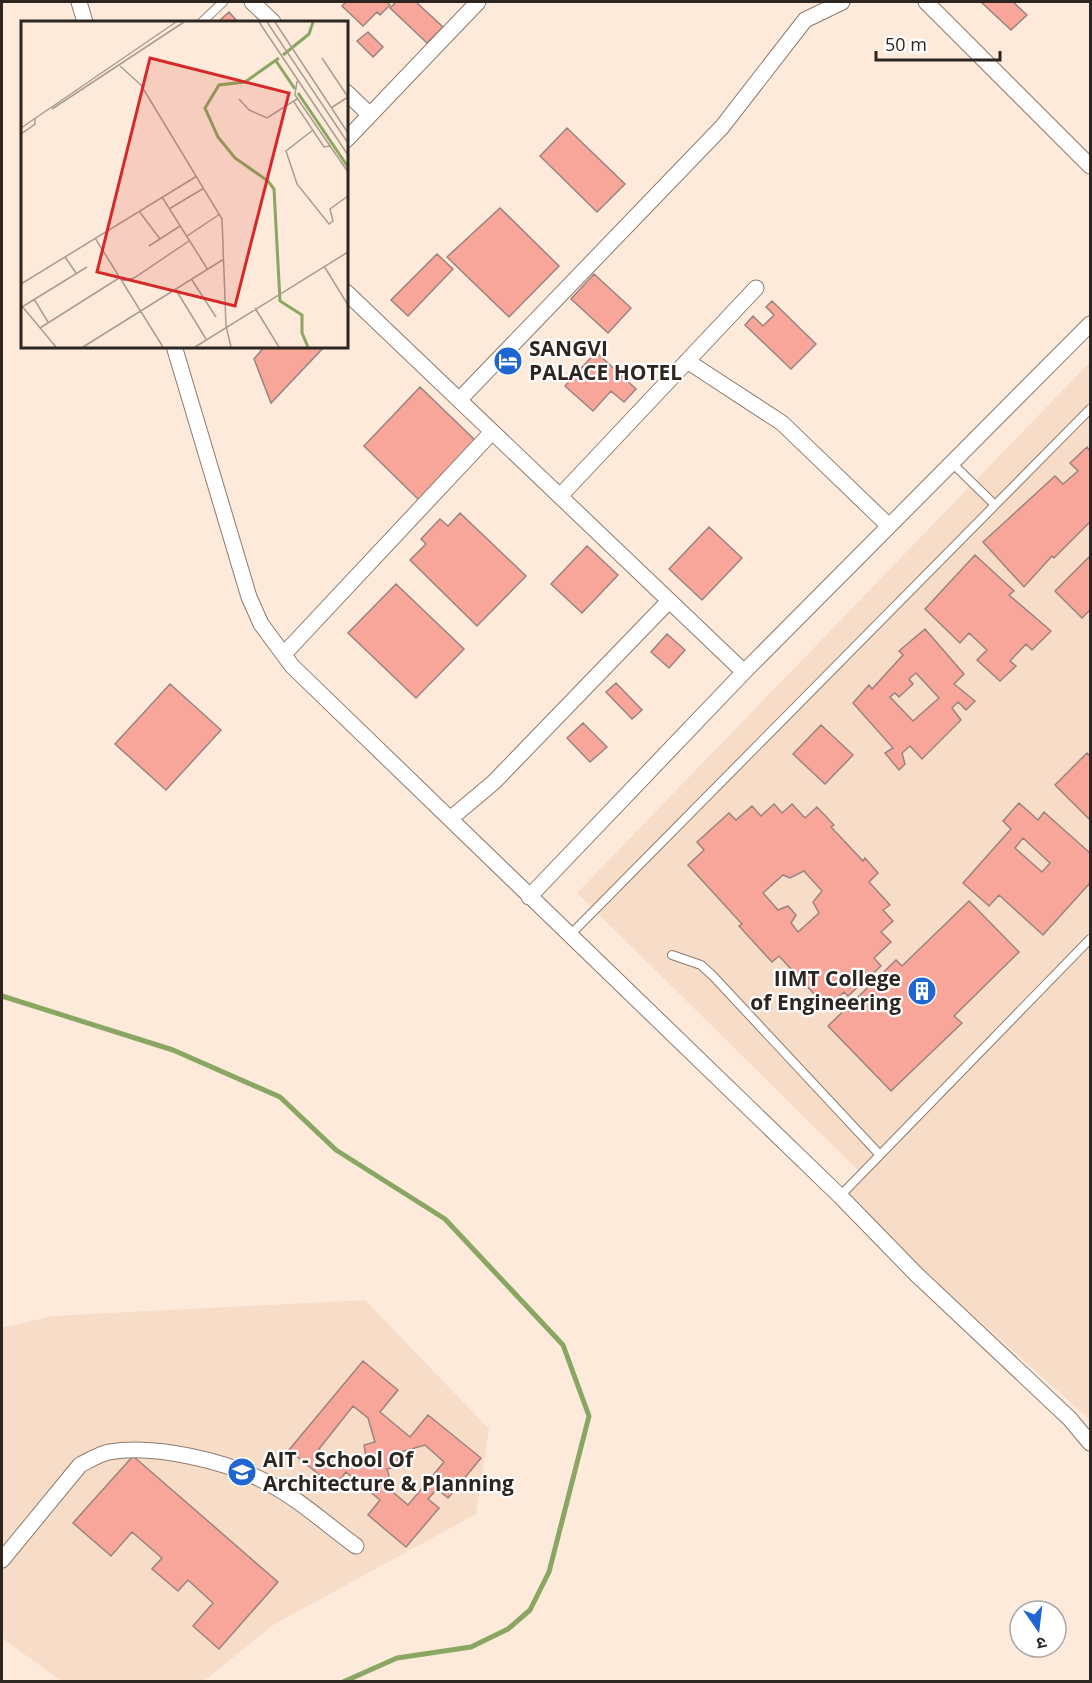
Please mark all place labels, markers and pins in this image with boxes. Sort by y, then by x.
place label: SANGVI PALACE HOTEL [529,334,682,386]
hotel icon: SANGVI PALACE HOTEL [492,345,524,377]
place label: IIMT College of Engineering [750,964,901,1016]
building icon: IIMT College of Engineering [906,975,938,1007]
place label: AIT - School Of Architecture & Planning [263,1445,514,1497]
school or university icon: AIT - School Of Architecture & Planning [226,1456,258,1488]

